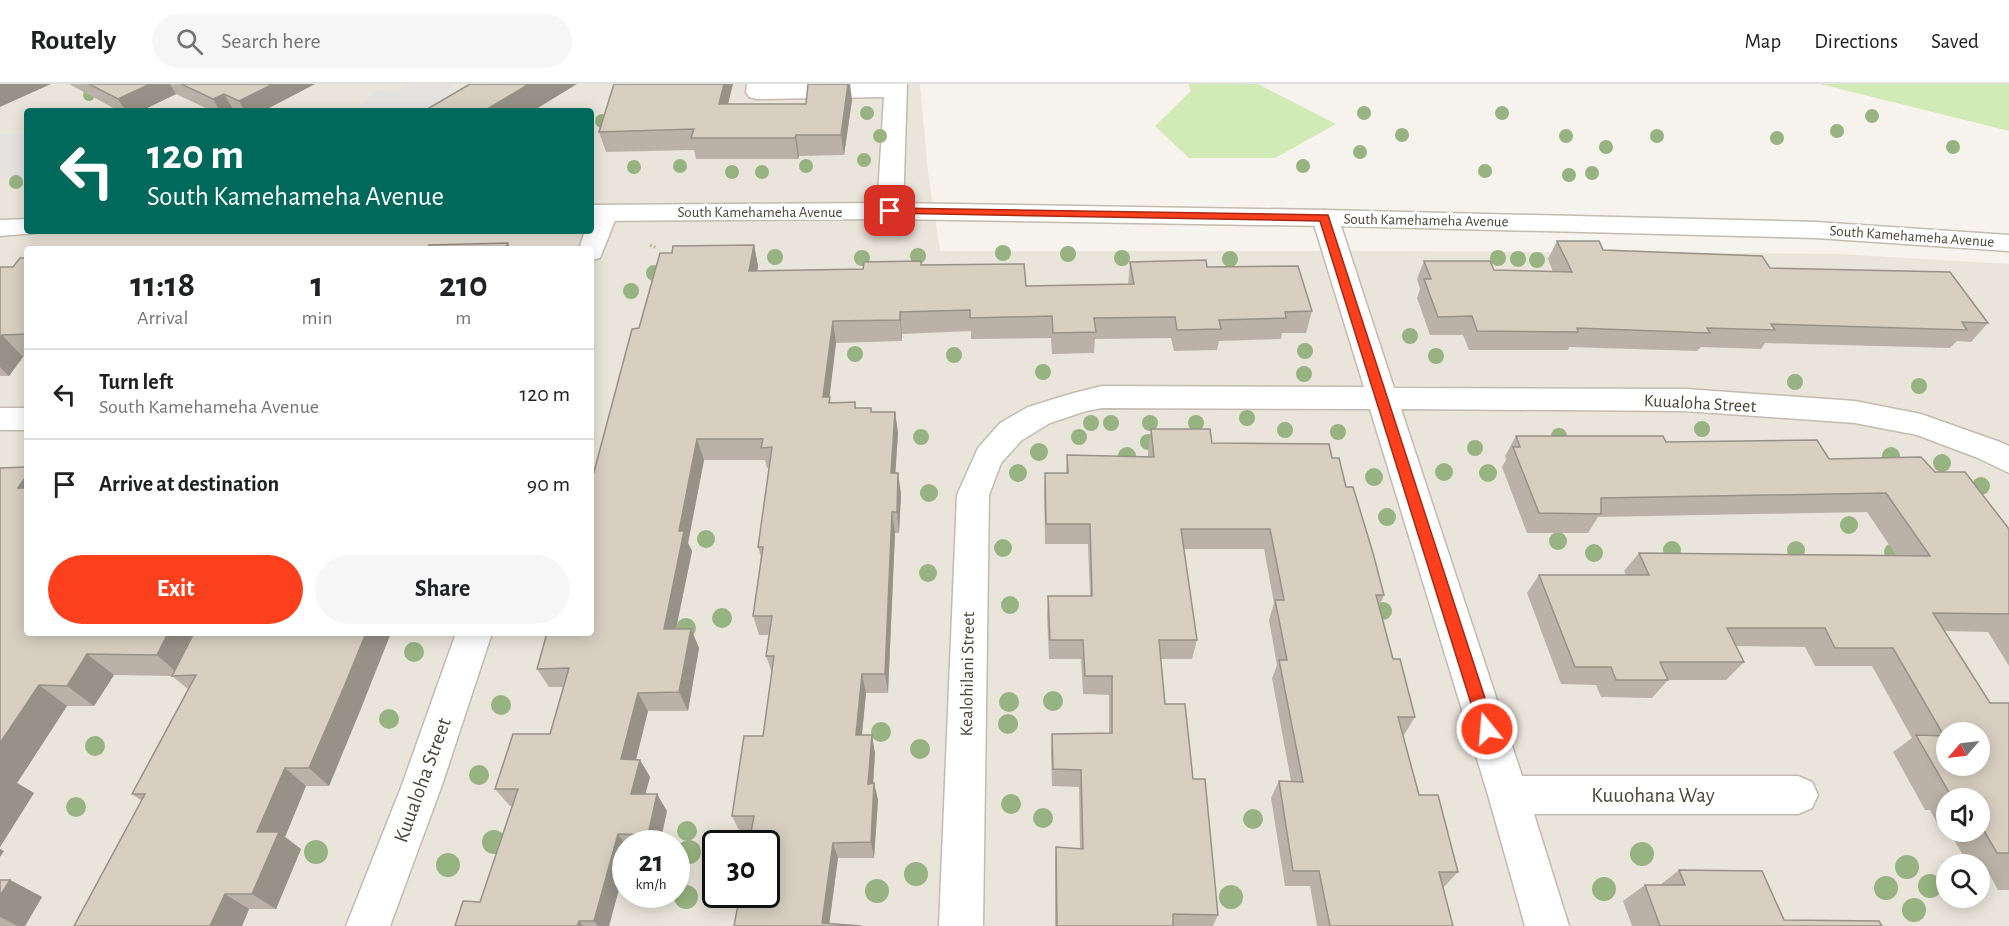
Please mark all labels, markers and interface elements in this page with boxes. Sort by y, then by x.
search box [152,14,572,68]
icon: search [173,25,206,58]
text: Routely [30,27,116,55]
text: Search here [221,30,321,52]
text: Map [1745,31,1781,52]
text: Directions [1814,31,1898,52]
text: Saved [1931,31,1979,52]
icon: left [48,132,126,210]
text: 120 m [147,134,244,176]
text: South Kamehameha Avenue [147,183,444,210]
pin [864,185,915,236]
icon: arrive [873,194,906,227]
street label: South Kamehameha Avenue [677,205,843,220]
street label: South Kamehameha Avenue [1343,212,1509,229]
street label: South Kamehameha Avenue [1829,223,1995,250]
text: 11:18 [130,267,195,303]
text: 1 [311,267,324,303]
text: 210 [439,267,488,303]
text: Arrival [137,308,188,328]
text: min [302,308,333,328]
text: m [455,308,471,328]
text: Turn left [99,371,173,393]
icon: left [48,378,81,411]
text: 120 m [520,383,570,405]
street label: Kuualoha Street [1643,392,1757,416]
text: South Kamehameha Avenue [99,397,319,417]
icon: arrive [48,468,81,501]
text: Arrive at destination [99,473,279,495]
text: 90 m [527,473,570,495]
button: Exit [48,555,303,624]
button: Share [315,555,570,624]
street label: Kealohilani Street [958,611,978,736]
position arrow [1455,697,1519,761]
street label: Kuualoha Street [390,715,455,845]
north arrow [1936,722,1990,776]
map controls [1936,722,1990,908]
street label: Kuuohana Way [1591,785,1715,806]
button: sound [1936,788,1990,842]
speed limit sign: 30 [702,830,780,908]
text: 21 [639,847,663,877]
button: search [1936,854,1990,908]
text: km/h [636,877,666,892]

